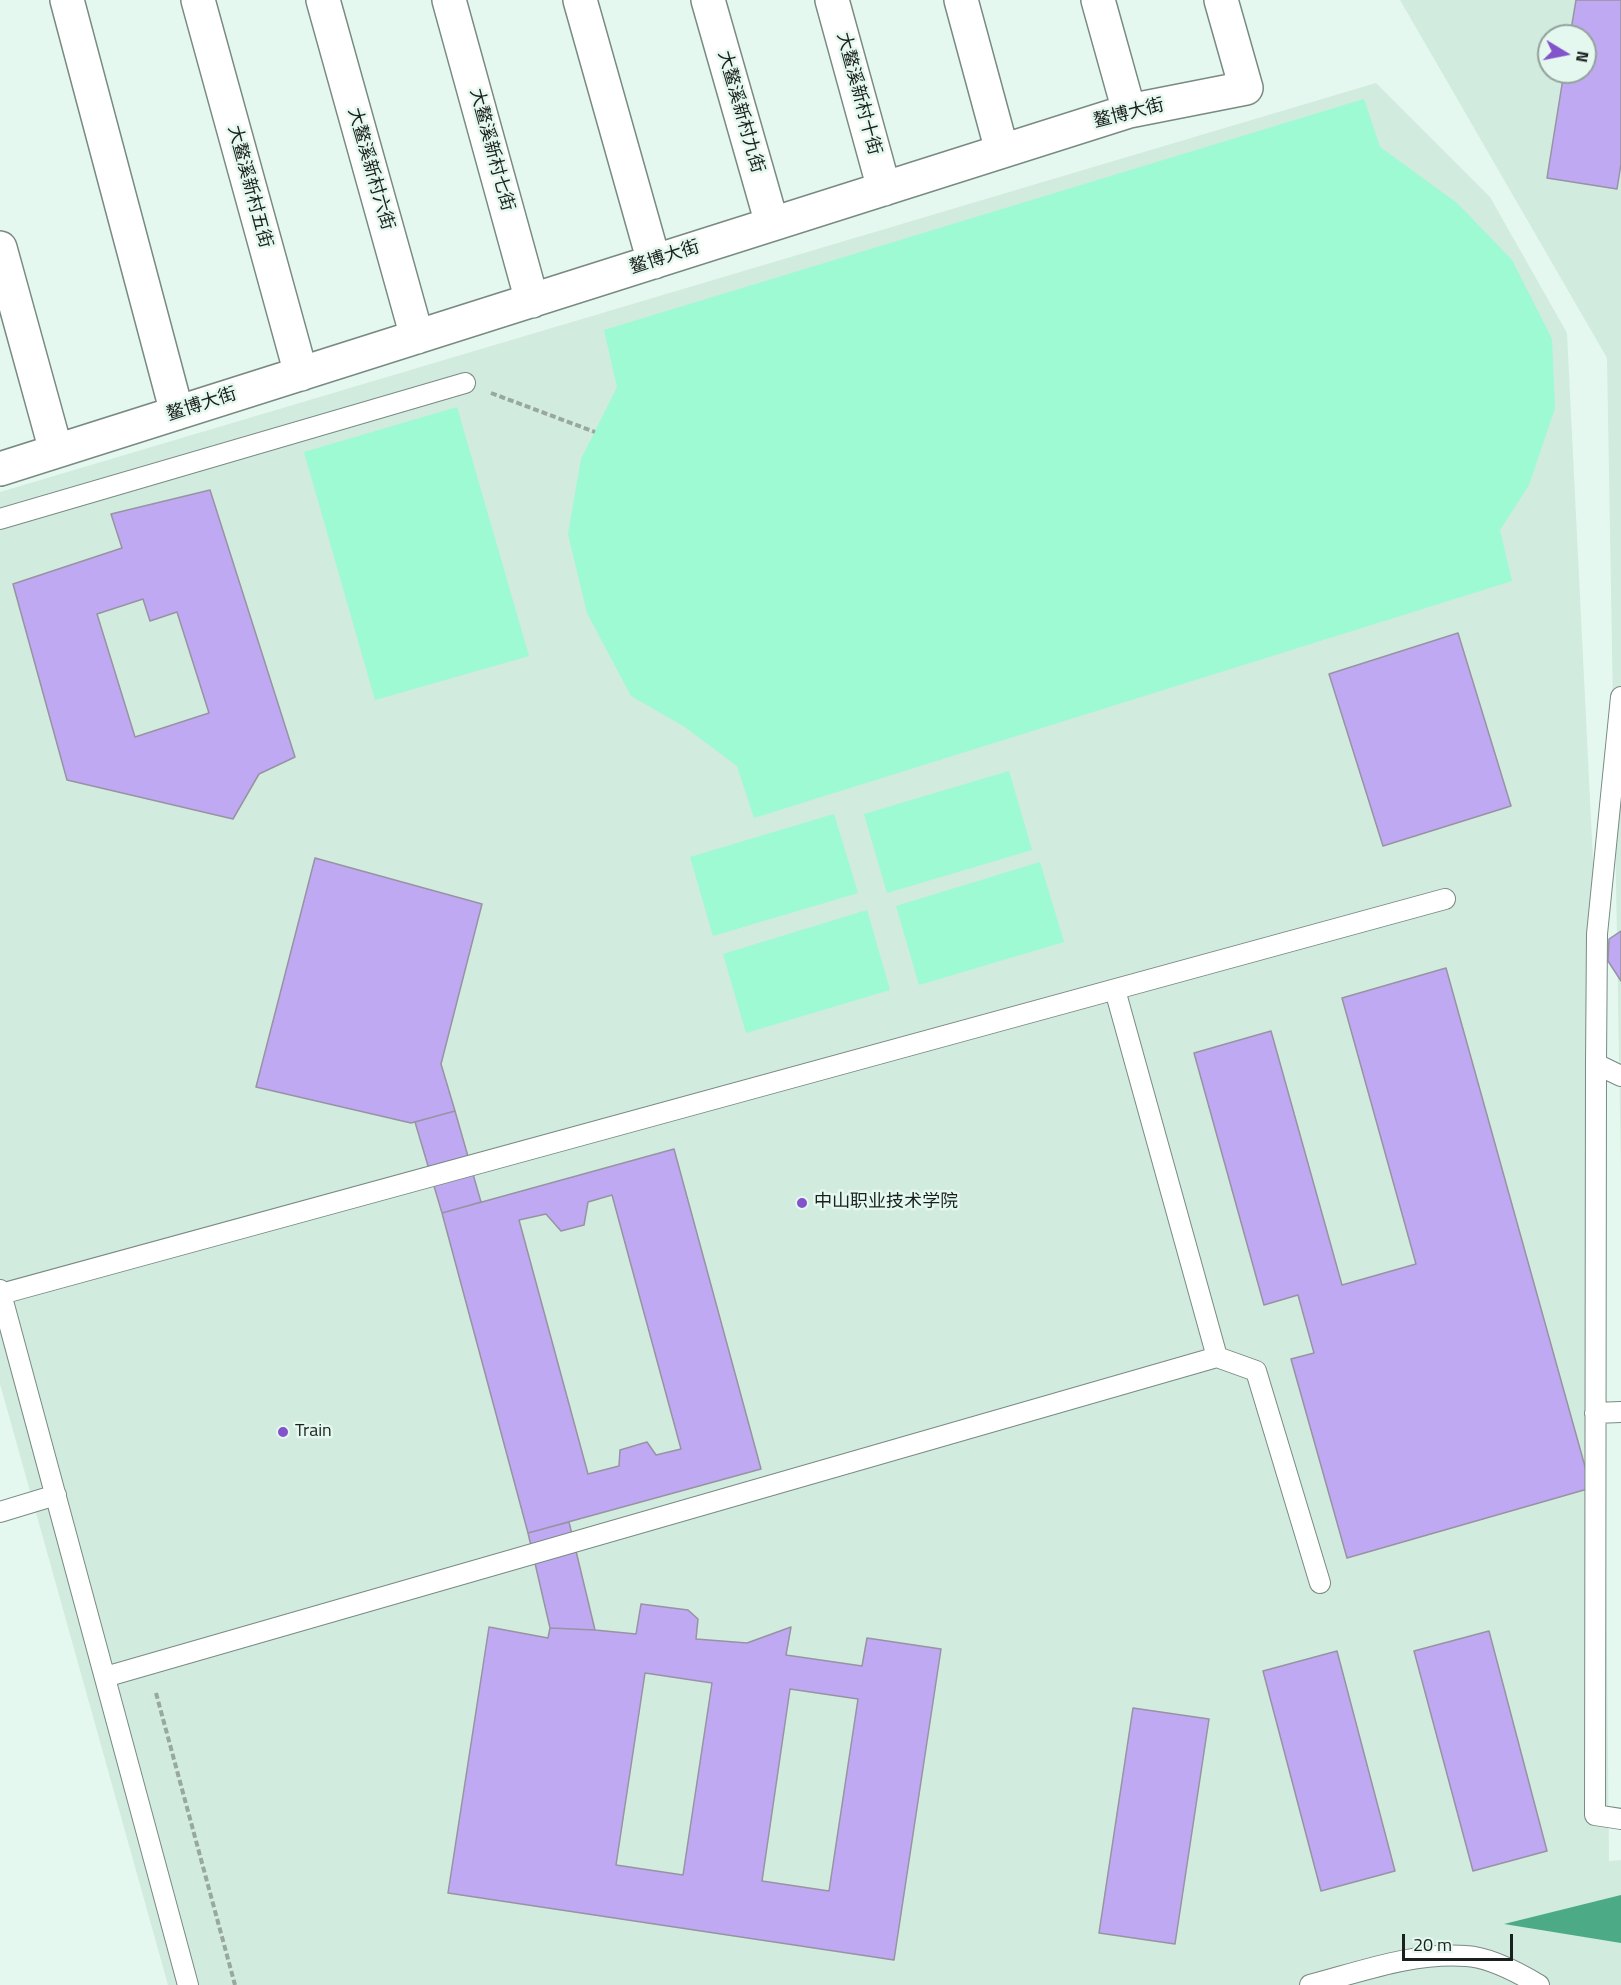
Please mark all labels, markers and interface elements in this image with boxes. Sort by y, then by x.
north arrow [1537,24,1597,84]
street label: 大鳌溪新村十街 [831,30,885,158]
street label: 大鳌溪新村九街 [712,48,768,176]
text: N [1570,49,1596,64]
street label: 大鳌溪新村七街 [464,86,518,214]
street label: 鳌博大街 [1091,95,1167,133]
street label: 大鳌溪新村六街 [342,105,398,233]
street label: 大鳌溪新村五街 [222,123,276,251]
street label: 鳌博大街 [627,237,703,279]
street label: 鳌博大街 [164,384,240,426]
place label: 中山职业技术学院 [814,1192,958,1214]
marker: 中山职业技术学院 [795,1196,809,1210]
place label: Train [295,1421,332,1443]
marker: Train [276,1425,290,1439]
scale bar [1405,1922,1516,1960]
text: 20 m [1413,1931,1452,1958]

